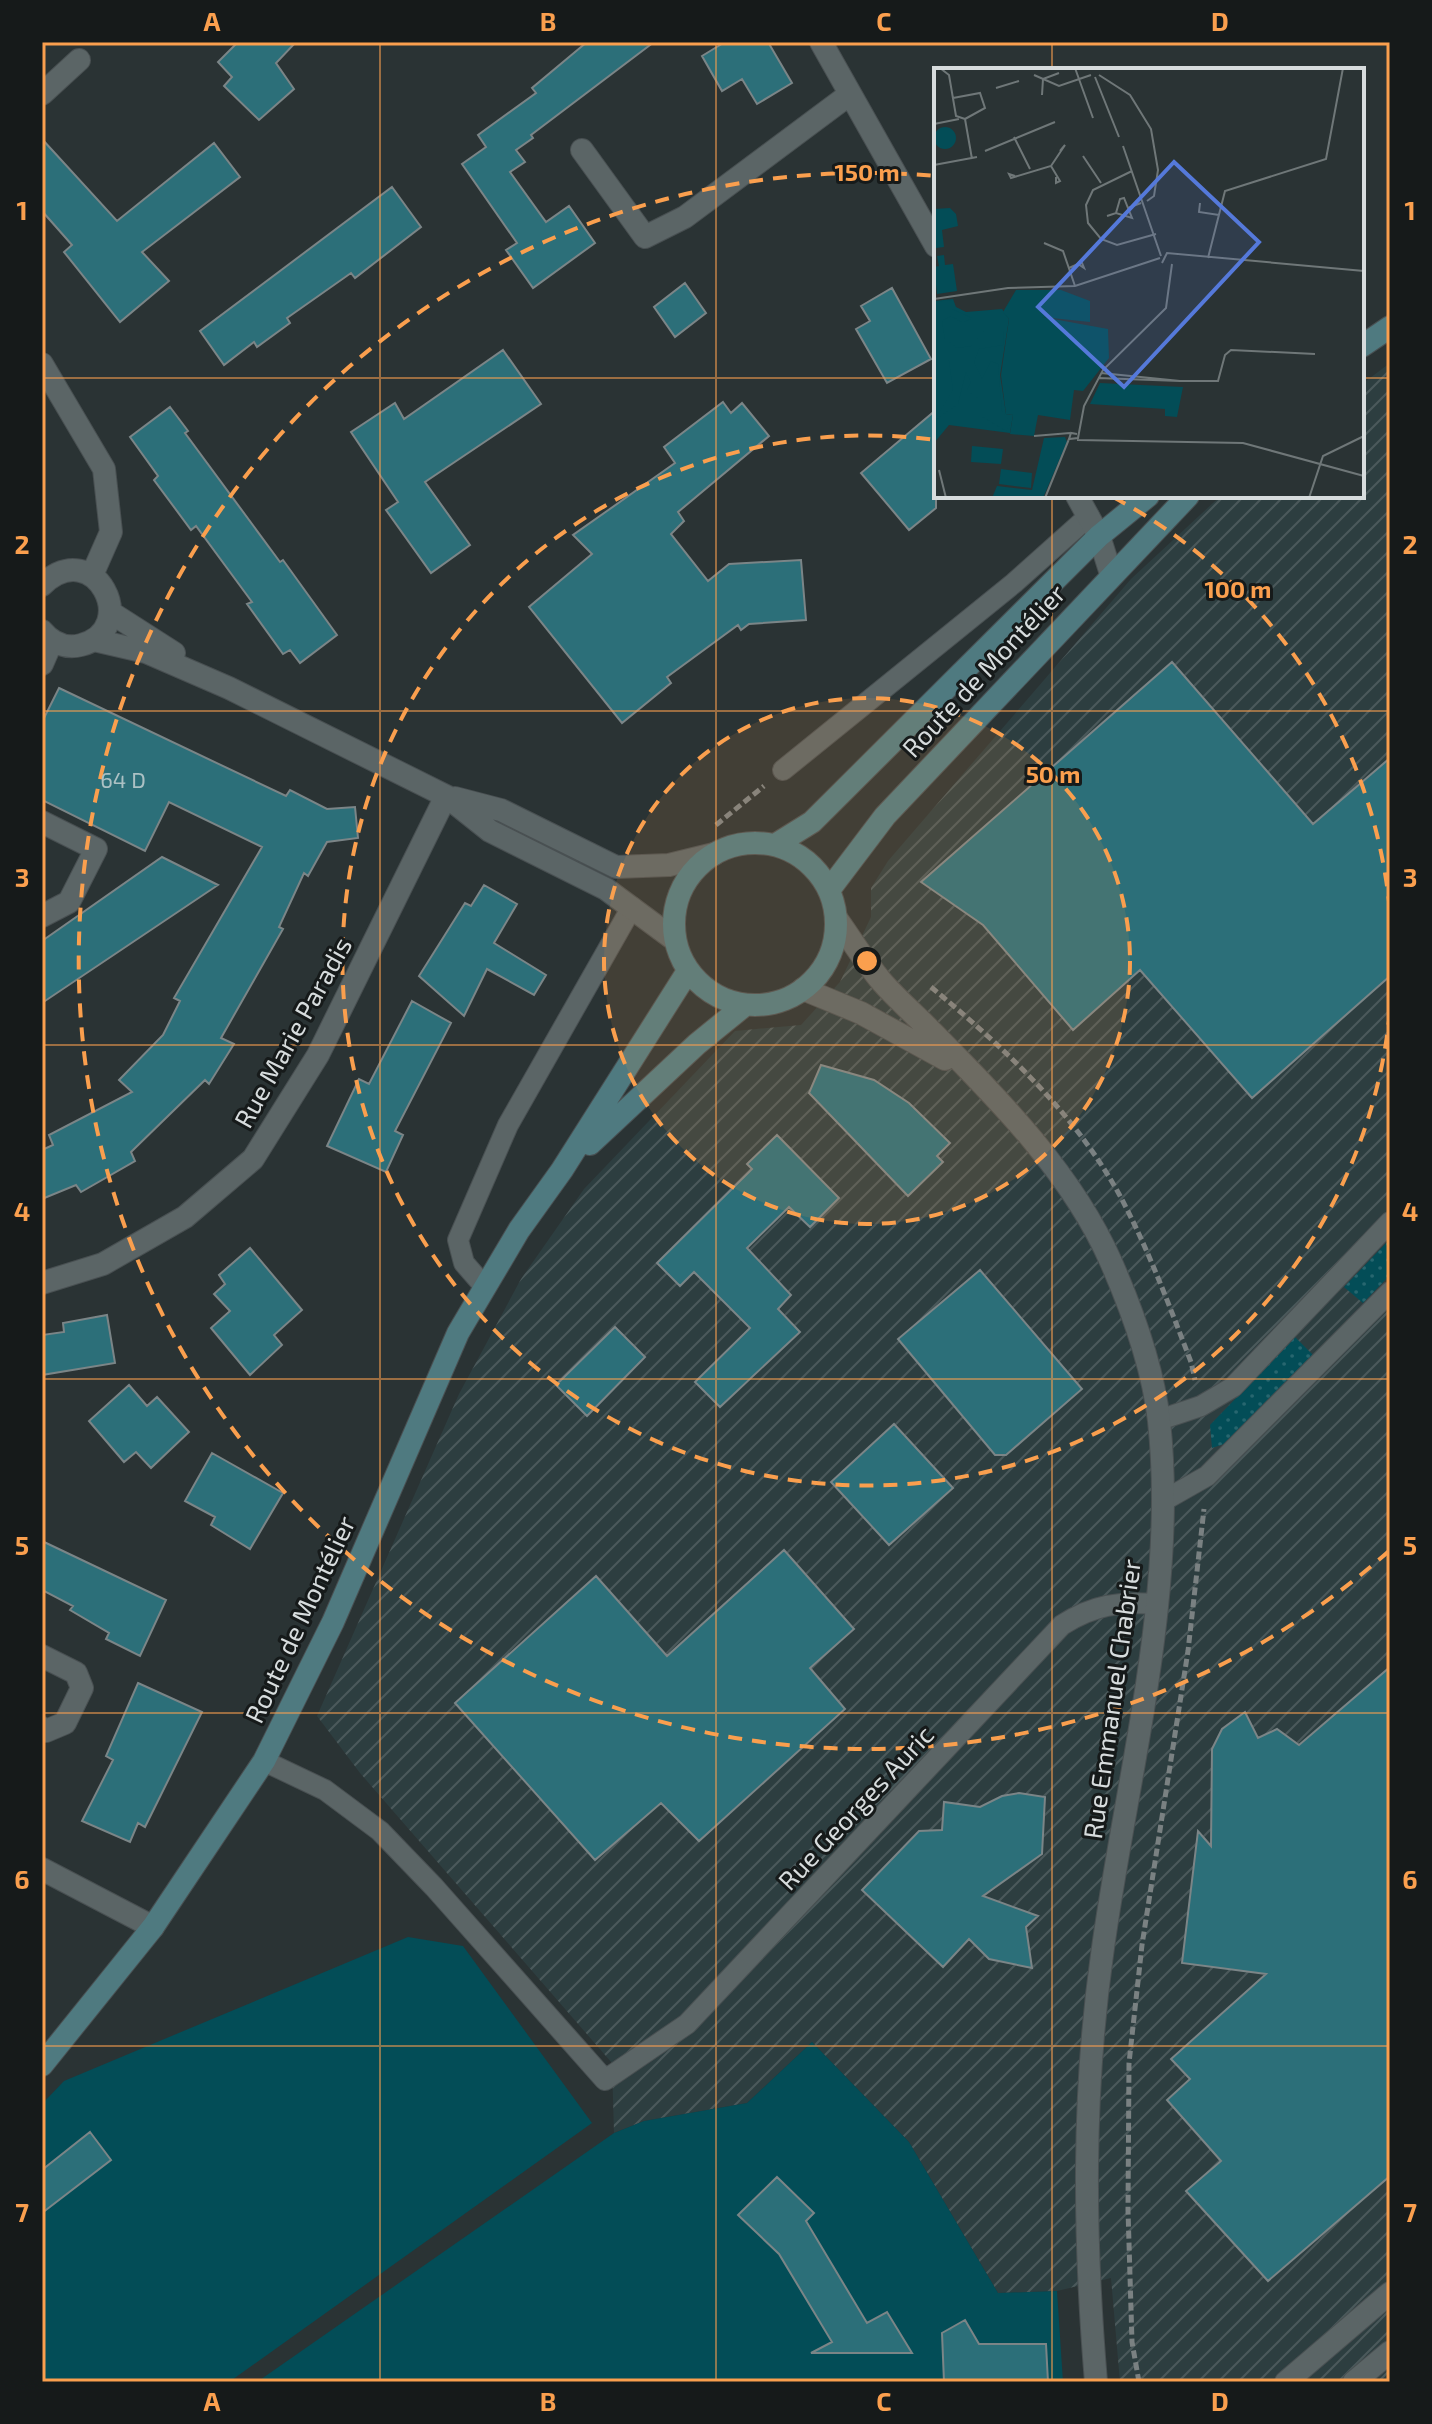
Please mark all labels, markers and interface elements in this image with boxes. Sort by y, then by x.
text: A [204,5,221,36]
text: B [540,5,556,36]
text: C [876,5,892,36]
text: D [1211,5,1229,36]
inset map [934,68,1364,498]
text: 150 m [834,157,900,186]
text: 1 [16,194,28,225]
text: 1 [1404,194,1416,225]
text: 2 [14,528,30,559]
text: 2 [1402,528,1418,559]
text: 100 m [1205,574,1271,603]
street label: Route de Montélier [895,577,1071,763]
text: 50 m [1026,759,1080,788]
house number: 64 D [100,766,146,792]
text: 3 [15,861,29,892]
text: 3 [1403,861,1417,892]
street label: Rue Marie Paradis [227,931,357,1133]
centre of rings [853,947,881,975]
text: 4 [14,1195,30,1226]
text: 4 [1402,1195,1418,1226]
street label: Route de Montélier [237,1511,361,1727]
text: 5 [15,1529,29,1560]
text: 5 [1403,1529,1417,1560]
street label: Rue Emmanuel Chabrier [1076,1557,1146,1841]
street label: Rue Georges Auric [771,1718,939,1896]
text: 6 [14,1863,30,1894]
text: 6 [1402,1863,1418,1894]
text: 7 [15,2196,29,2227]
text: 7 [1403,2196,1417,2227]
text: A [204,2385,221,2416]
text: B [540,2385,556,2416]
text: C [876,2385,892,2416]
text: D [1211,2385,1229,2416]

